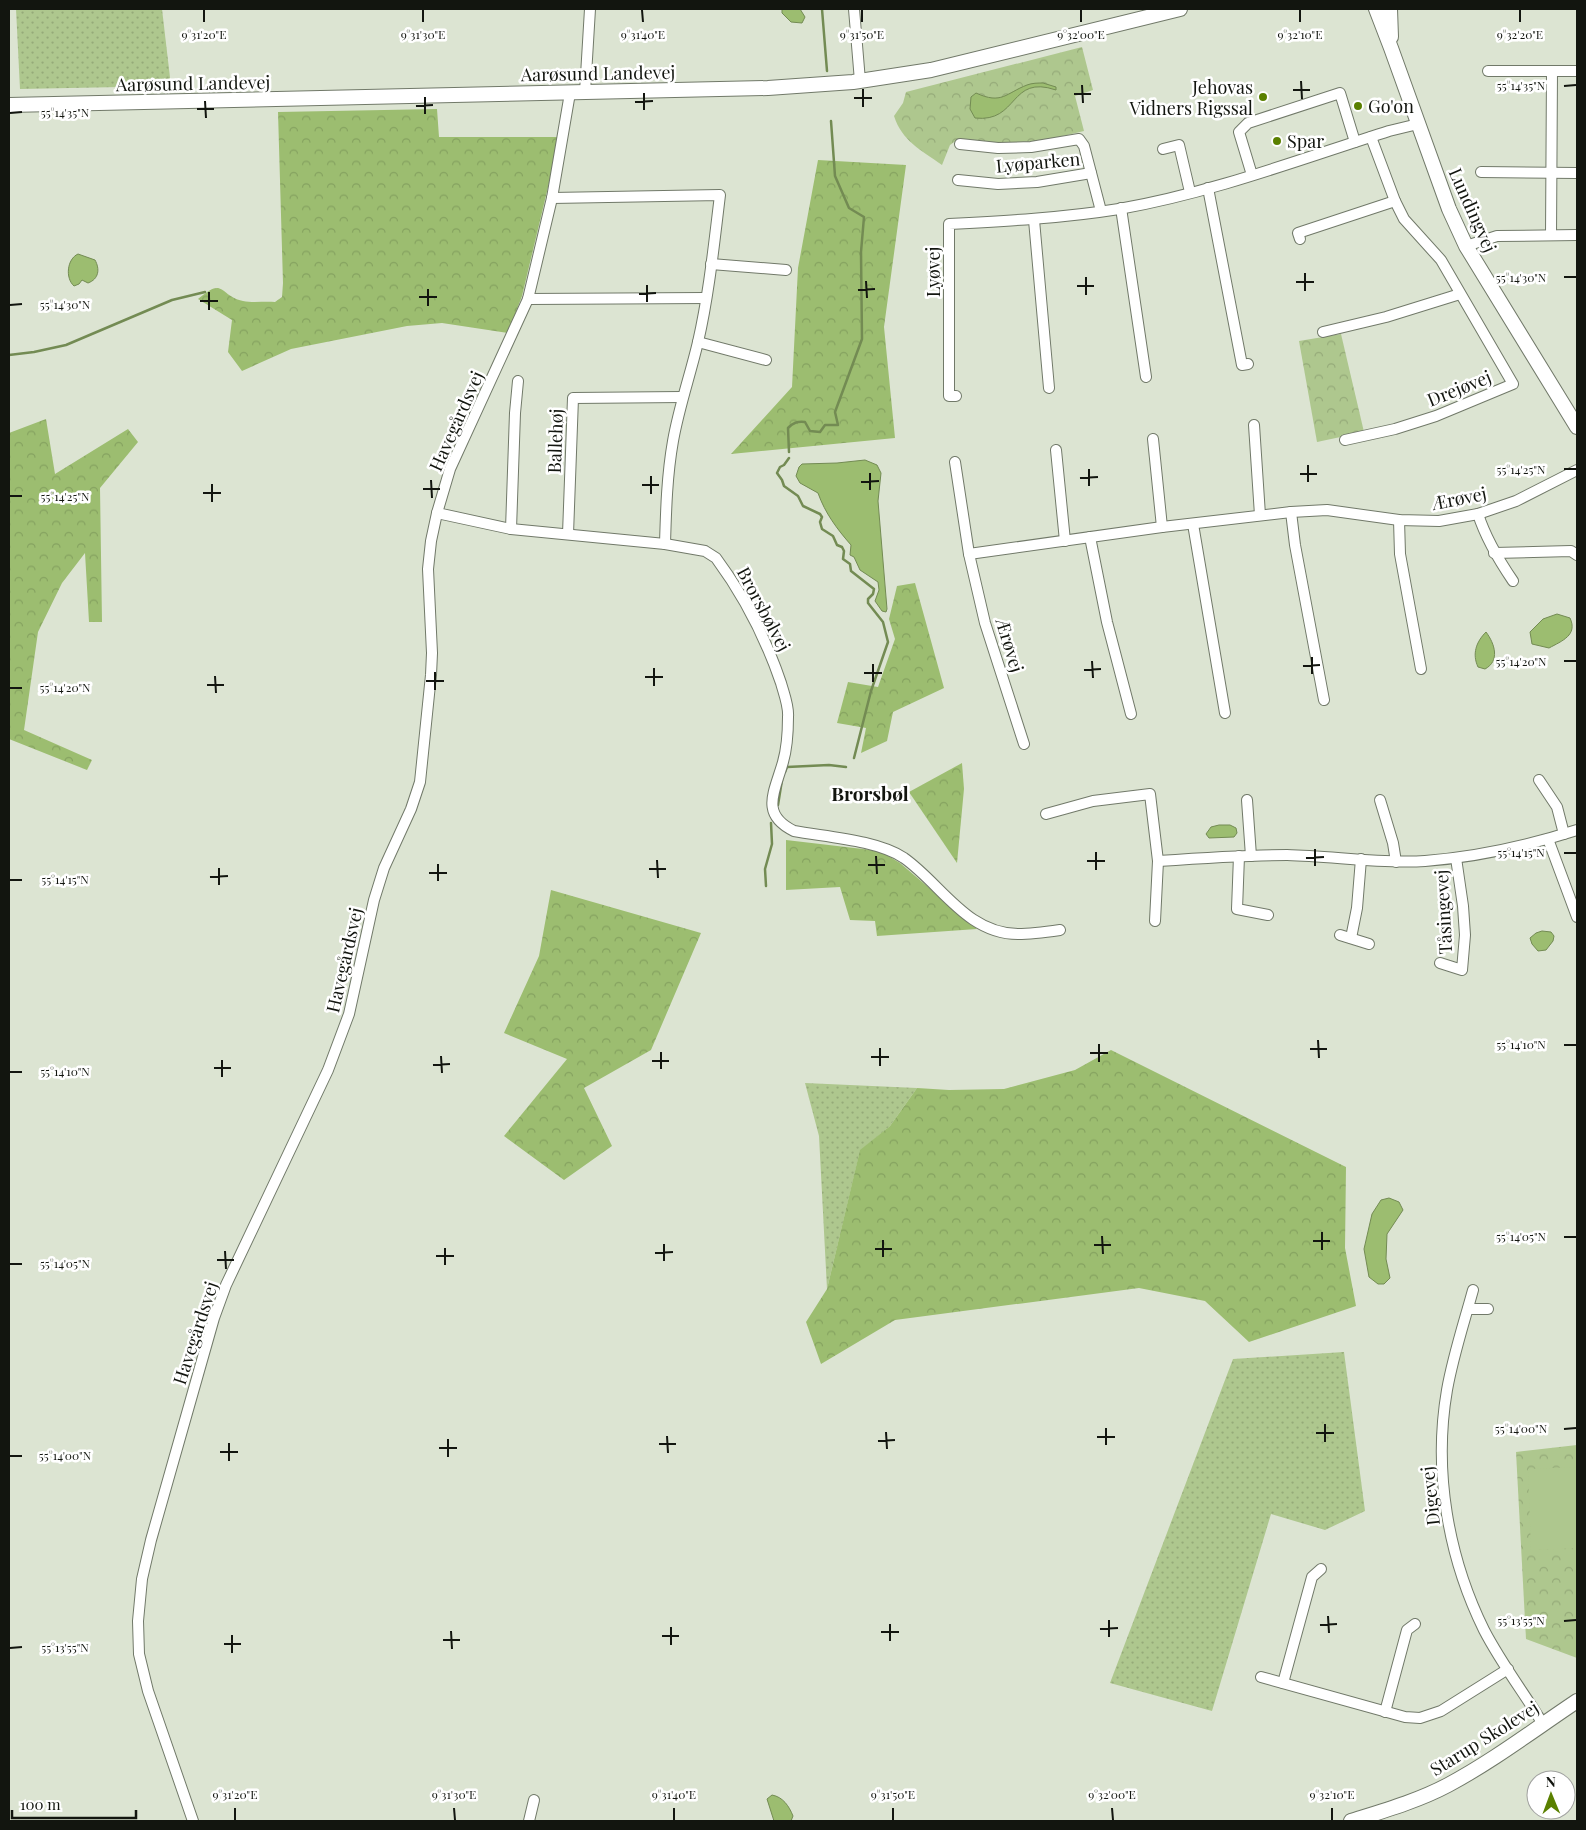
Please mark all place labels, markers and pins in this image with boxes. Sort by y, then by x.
place label: Jehovas Vidners Rigssal [1128,75,1253,120]
marker: Jehovas Vidners Rigssal [1257,91,1269,103]
place label: Go'on [1368,94,1414,118]
marker: Go'on [1352,100,1364,112]
place label: Spar [1287,129,1324,153]
marker: Spar [1271,135,1283,147]

